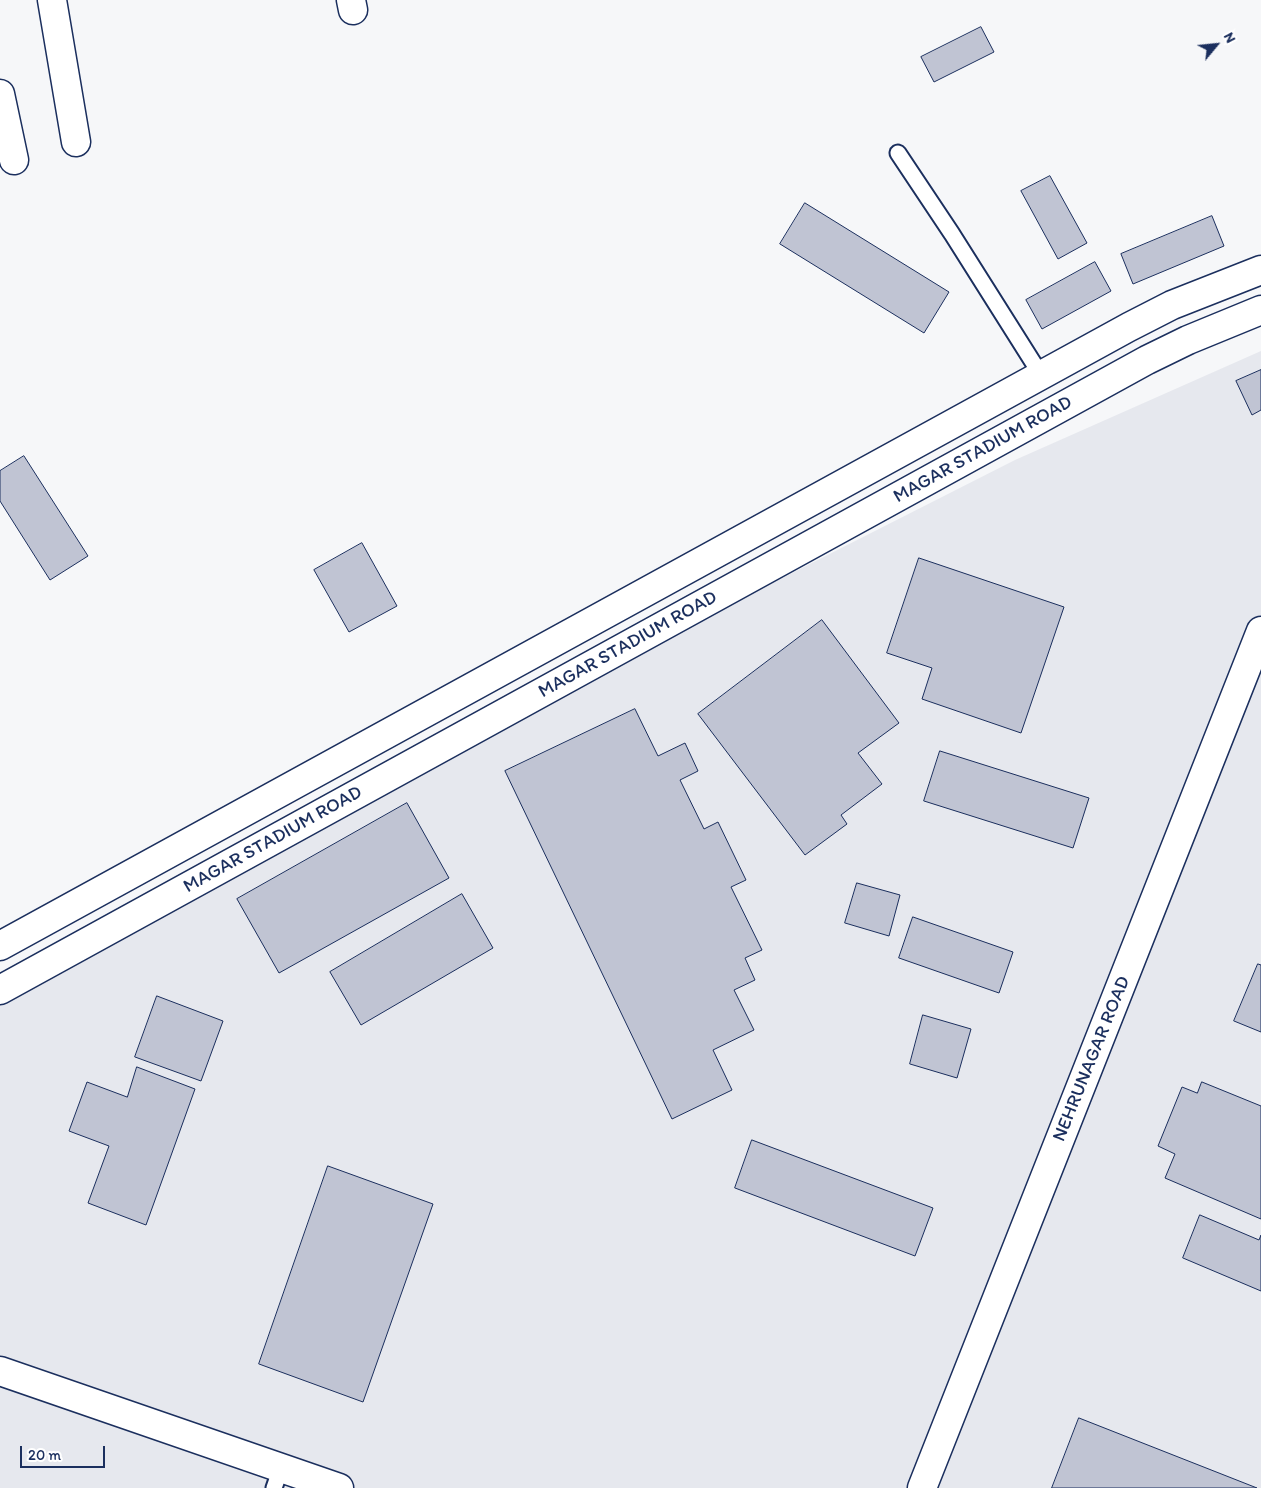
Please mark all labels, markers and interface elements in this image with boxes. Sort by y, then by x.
north arrow [1191,20,1241,70]
text: N [1220,30,1239,46]
street label: MAGAR STADIUM ROAD [890,391,1076,509]
street label: MAGAR STADIUM ROAD [535,586,721,704]
street label: MAGAR STADIUM ROAD [180,781,366,899]
street label: NEHRUNAGAR ROAD [1048,973,1136,1145]
scale bar [22,1436,108,1468]
text: 20 m [28,1446,61,1464]

